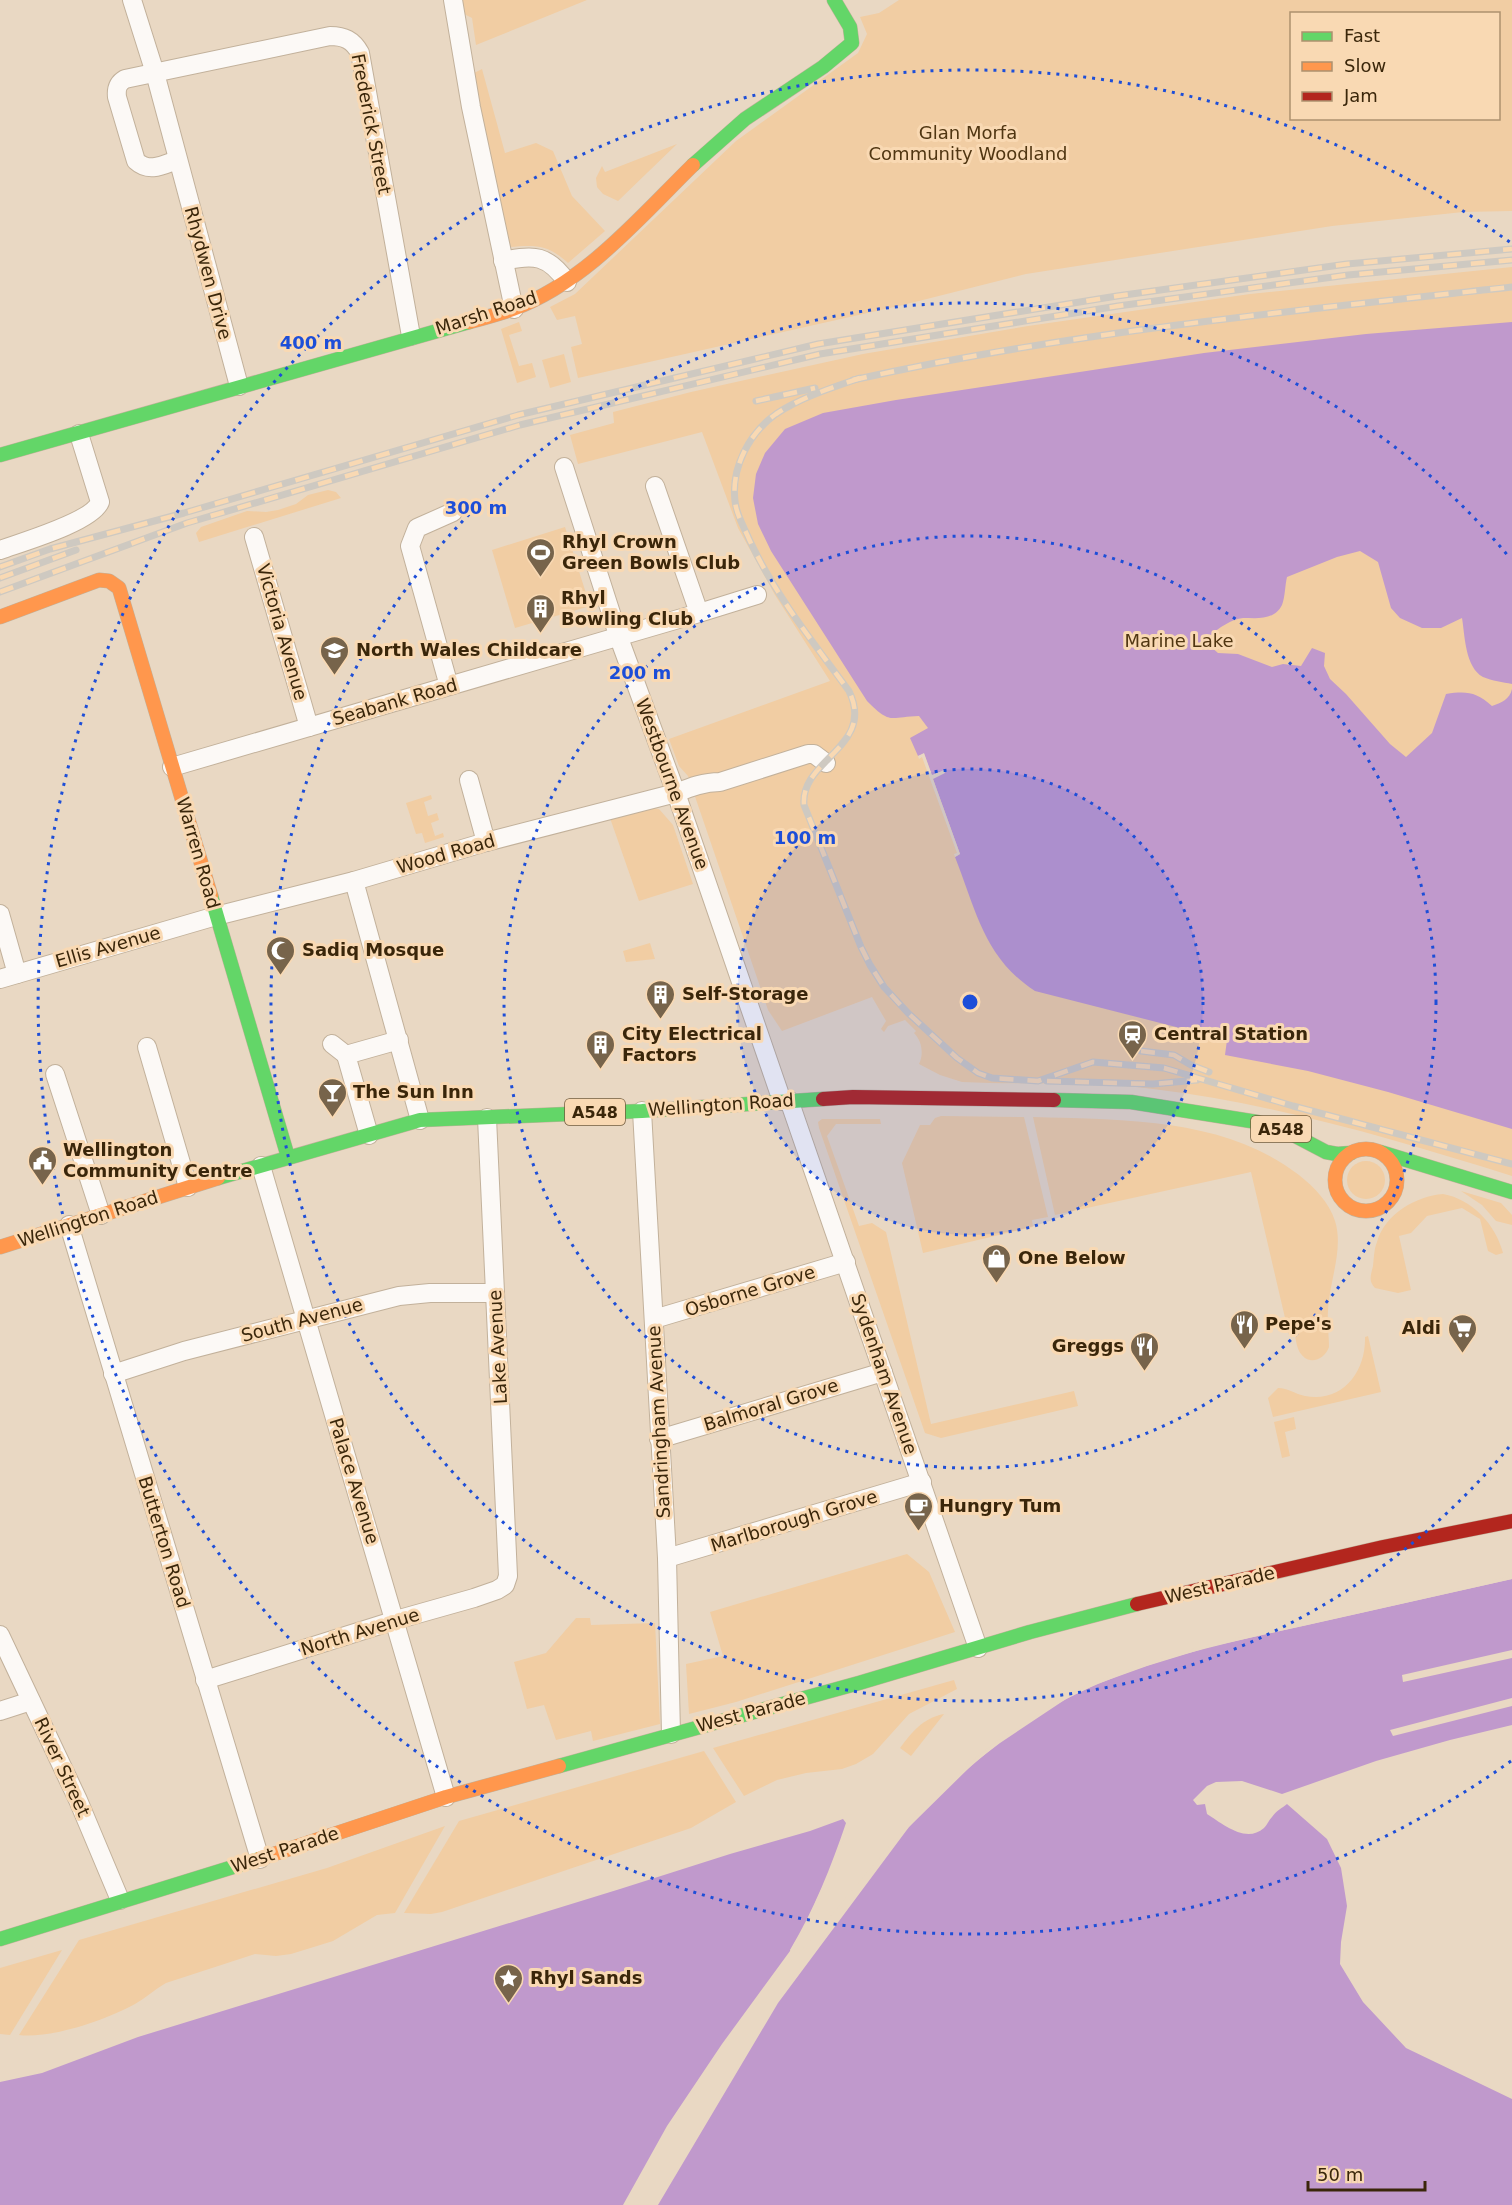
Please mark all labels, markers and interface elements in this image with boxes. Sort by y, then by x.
legend [1290,12,1500,120]
text: Fast [1344,25,1380,46]
street label: Frederick Street [348,52,395,196]
text: Slow [1344,55,1386,76]
text: Jam [1343,85,1378,106]
park label: Glan Morfa Community Woodland [869,122,1067,164]
street label: Rhydwen Drive [181,204,236,342]
street label: Marsh Road [432,286,539,339]
text: 400 m [280,332,342,353]
text: 300 m [445,497,507,518]
place label: Rhyl Crown Green Bowls Club [562,531,740,573]
sports icon: Rhyl Crown Green Bowls Club [525,536,557,578]
street label: Victoria Avenue [253,561,312,702]
place label: Rhyl Bowling Club [561,587,693,629]
building icon: Rhyl Bowling Club [524,592,556,634]
park label: Marine Lake [1124,630,1234,651]
school or university icon: North Wales Childcare [319,634,351,676]
place label: North Wales Childcare [356,639,582,660]
text: 200 m [609,662,671,683]
street label: Seabank Road [330,674,460,729]
street label: Westbourne Avenue [632,696,713,872]
street label: Warren Road [173,795,224,911]
text: 100 m [774,827,836,848]
street label: Wood Road [394,829,497,878]
street label: Ellis Avenue [53,921,163,972]
mosque icon: Sadiq Mosque [265,934,297,976]
place label: Sadiq Mosque [302,939,444,960]
building icon: Self-Storage [645,978,677,1020]
place label: Self-Storage [682,983,808,1004]
centre of rings [960,992,980,1012]
station icon: Central Station [1117,1018,1149,1060]
place label: City Electrical Factors [622,1023,762,1065]
place label: Central Station [1154,1023,1308,1044]
building icon: City Electrical Factors [585,1028,617,1070]
bar icon: The Sun Inn [316,1076,348,1118]
place label: The Sun Inn [353,1081,474,1102]
street label: Wellington Road [647,1089,795,1120]
road number: A548 [565,1099,625,1125]
road number: A548 [1251,1116,1311,1142]
place label: Wellington Community Centre [63,1139,252,1181]
public building icon: Wellington Community Centre [26,1144,58,1186]
street label: Wellington Road [15,1186,161,1251]
shop icon: One Below [981,1242,1013,1284]
place label: One Below [1018,1247,1126,1268]
street label: Osborne Grove [682,1261,817,1320]
street label: Lake Avenue [484,1289,511,1405]
street label: Sydenham Avenue [847,1291,922,1457]
street label: South Avenue [239,1293,365,1346]
restaurant icon: Pepe's [1228,1308,1260,1350]
supermarket icon: Aldi [1446,1312,1478,1354]
place label: Pepe's [1265,1313,1332,1334]
place label: Aldi [1402,1317,1441,1338]
street label: Sandringham Avenue [643,1325,674,1519]
restaurant icon: Greggs [1129,1330,1161,1372]
place label: Greggs [1052,1335,1124,1356]
street label: Balmoral Grove [701,1374,841,1435]
street label: Palace Avenue [325,1415,384,1546]
street label: Butterton Road [134,1473,195,1610]
street label: Marlborough Grove [708,1485,880,1556]
cafe icon: Hungry Tum [902,1490,934,1532]
place label: Hungry Tum [939,1495,1061,1516]
street label: West Parade [1163,1562,1277,1607]
street label: North Avenue [298,1604,422,1660]
street label: West Parade [694,1687,808,1736]
street label: River Street [30,1714,95,1820]
street label: West Parade [228,1822,341,1877]
place icon: Rhyl Sands [493,1962,525,2004]
place label: Rhyl Sands [530,1967,642,1988]
scale bar [1308,2154,1425,2192]
text: 50 m [1317,2164,1363,2185]

